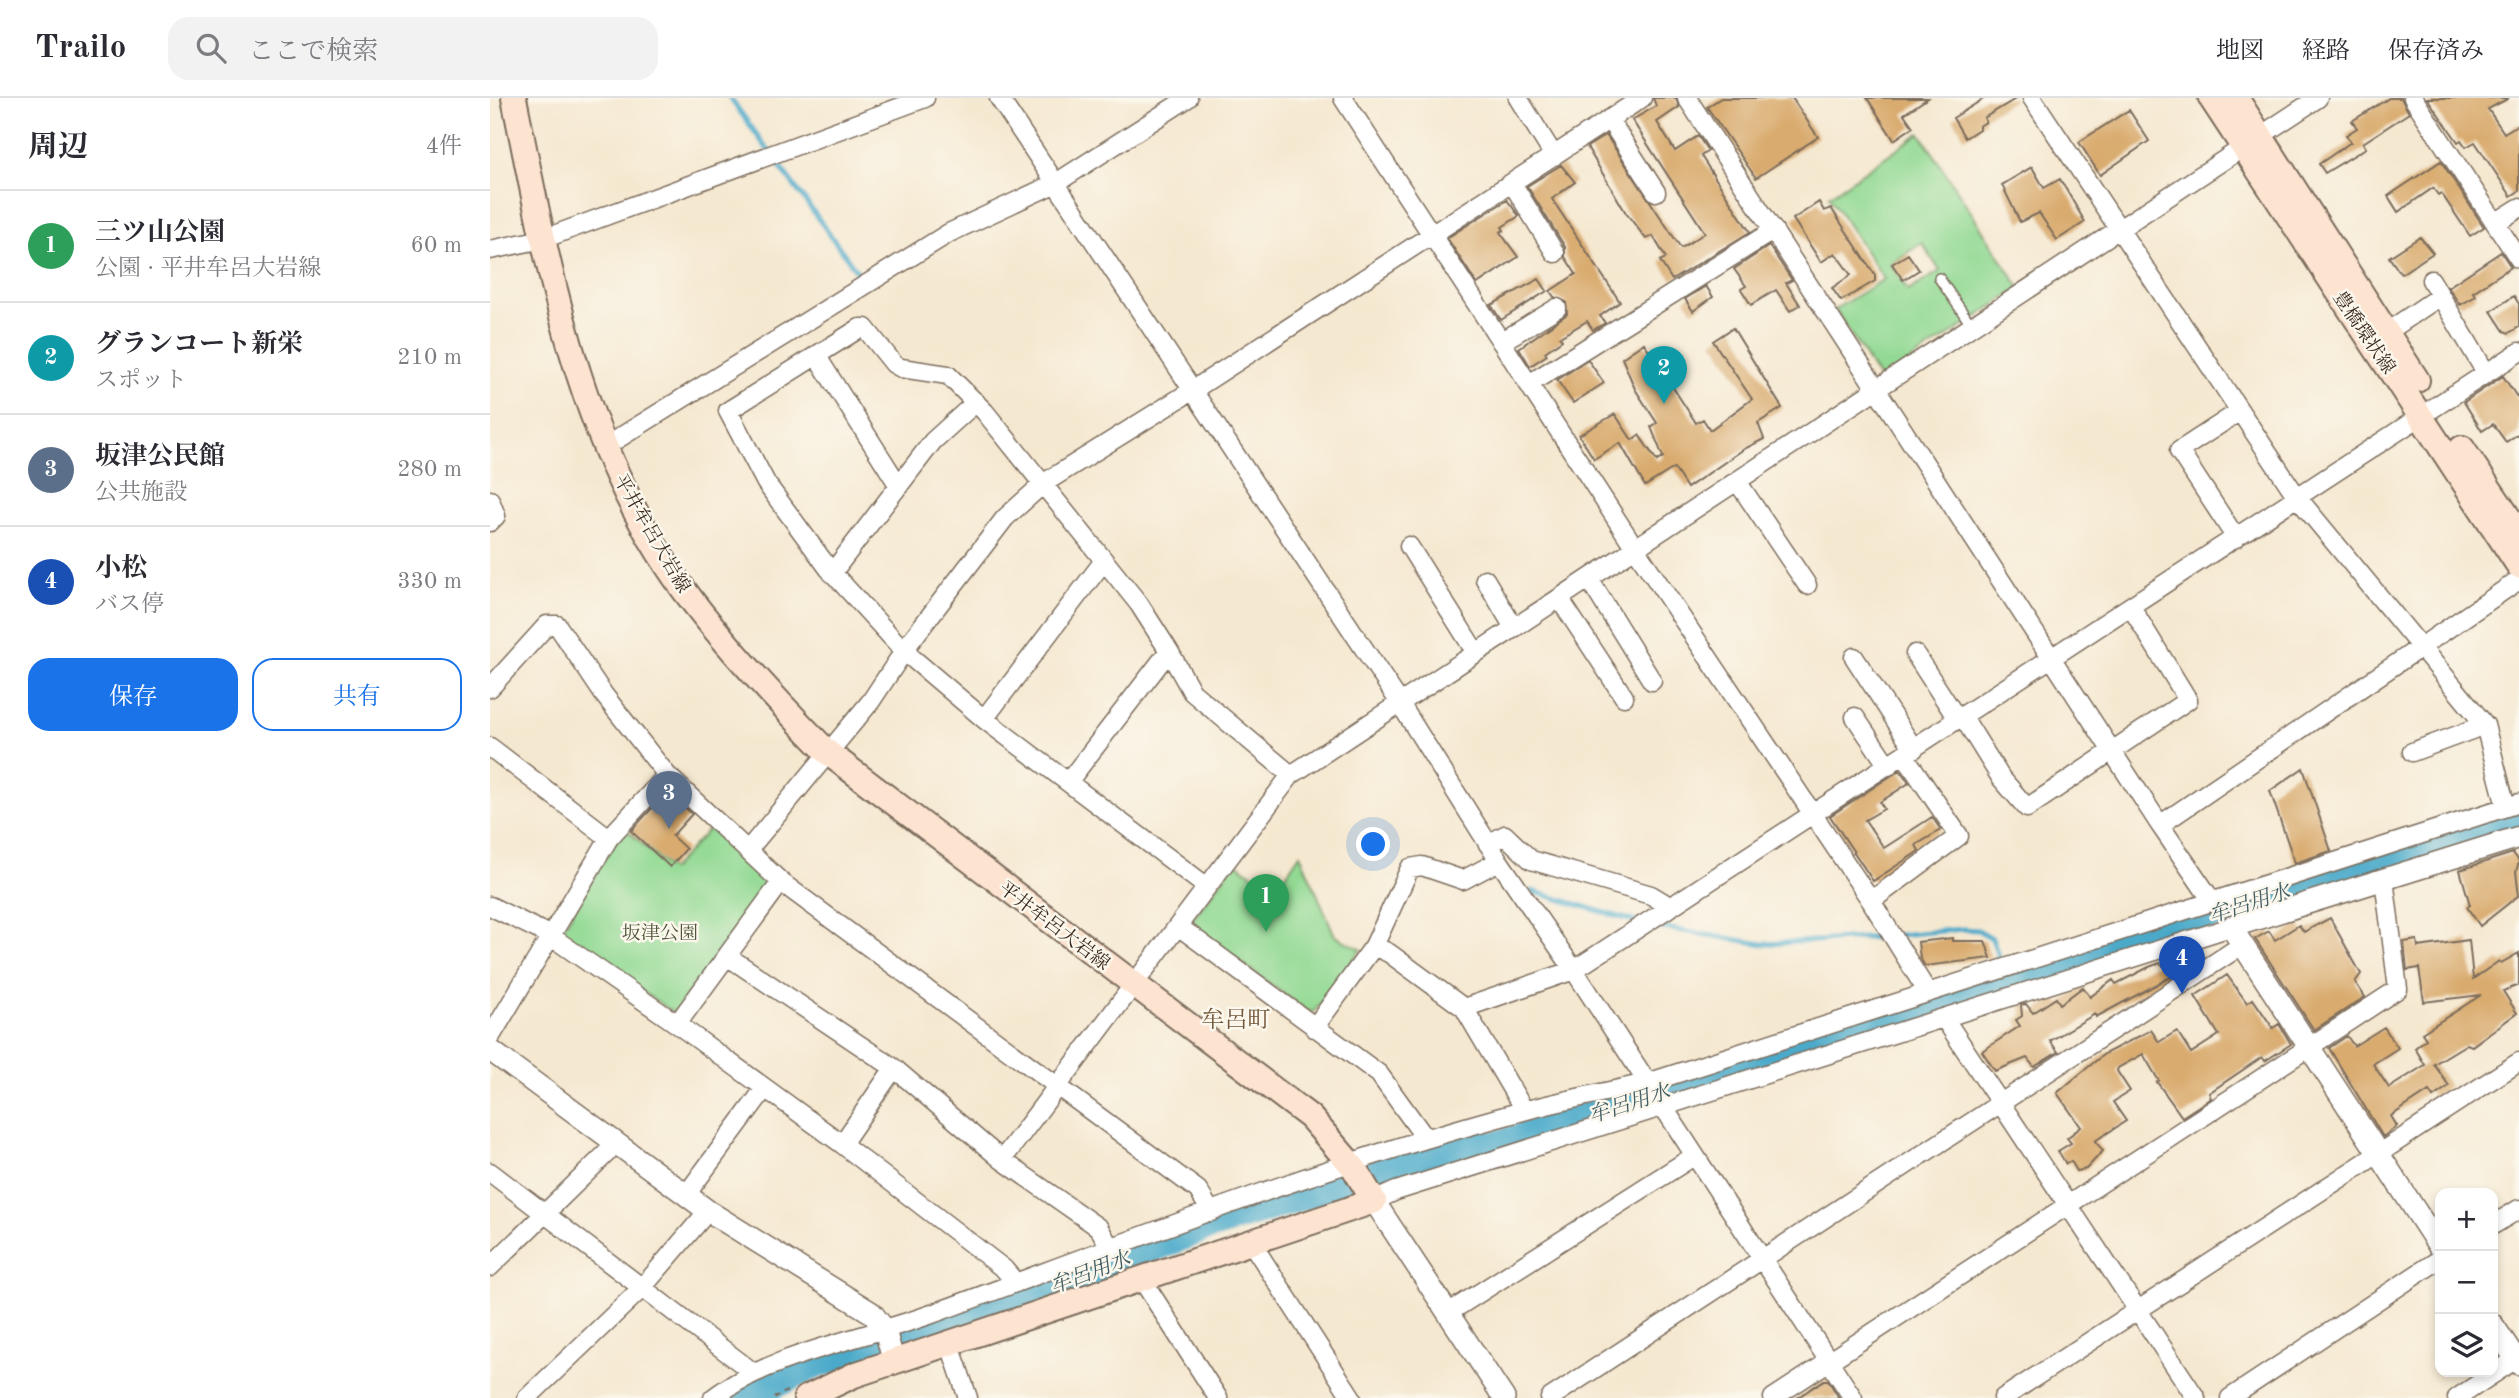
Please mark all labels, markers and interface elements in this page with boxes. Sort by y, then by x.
search box [168,17,658,80]
icon: search [192,29,230,67]
text: Trailo [35,32,126,65]
text: ここで検索 [248,39,378,65]
text: 地図 [2216,40,2264,64]
text: 経路 [2302,40,2350,64]
text: 保存済み [2388,40,2484,64]
text: 周辺 [28,133,88,163]
text: 4件 [426,135,462,158]
text: 三ツ山公園 [95,220,225,246]
text: 1 [44,234,58,257]
text: 60 m [411,234,462,257]
text: 公園 · 平井牟呂大岩線 [95,257,321,280]
street label: 豊橋環状線 [2328,288,2399,378]
text: グランコート新栄 [95,332,303,358]
text: 2 [44,346,58,369]
text: 210 m [397,346,462,369]
pin: 2 [1641,346,1687,404]
text: スポット [95,369,187,392]
text: 坂津公民館 [95,444,225,470]
text: 3 [44,458,58,481]
text: 280 m [397,458,462,481]
street label: 平井牟呂大岩線 [609,470,695,597]
text: 公共施設 [95,481,187,504]
text: 小松 [95,556,147,582]
text: 4 [44,570,58,593]
text: 330 m [397,570,462,593]
text: バス停 [95,593,164,616]
button: 保存 [28,658,238,731]
button: 共有 [252,658,462,731]
pin: 3 [646,771,692,829]
your location [1356,827,1390,861]
pin: 1 [1243,874,1289,932]
street label: 平井牟呂大岩線 [995,877,1114,975]
water label: 牟呂用水 [2206,879,2295,927]
park label: 坂津公園 [622,923,698,944]
pin: 4 [2159,936,2205,994]
district label: 牟呂町 [1202,1007,1271,1032]
water label: 牟呂用水 [1586,1079,1675,1127]
map controls [2435,1188,2498,1377]
button: + [2435,1188,2498,1251]
water label: 牟呂用水 [1047,1246,1135,1298]
button: − [2435,1251,2498,1314]
button: layers [2435,1314,2498,1377]

